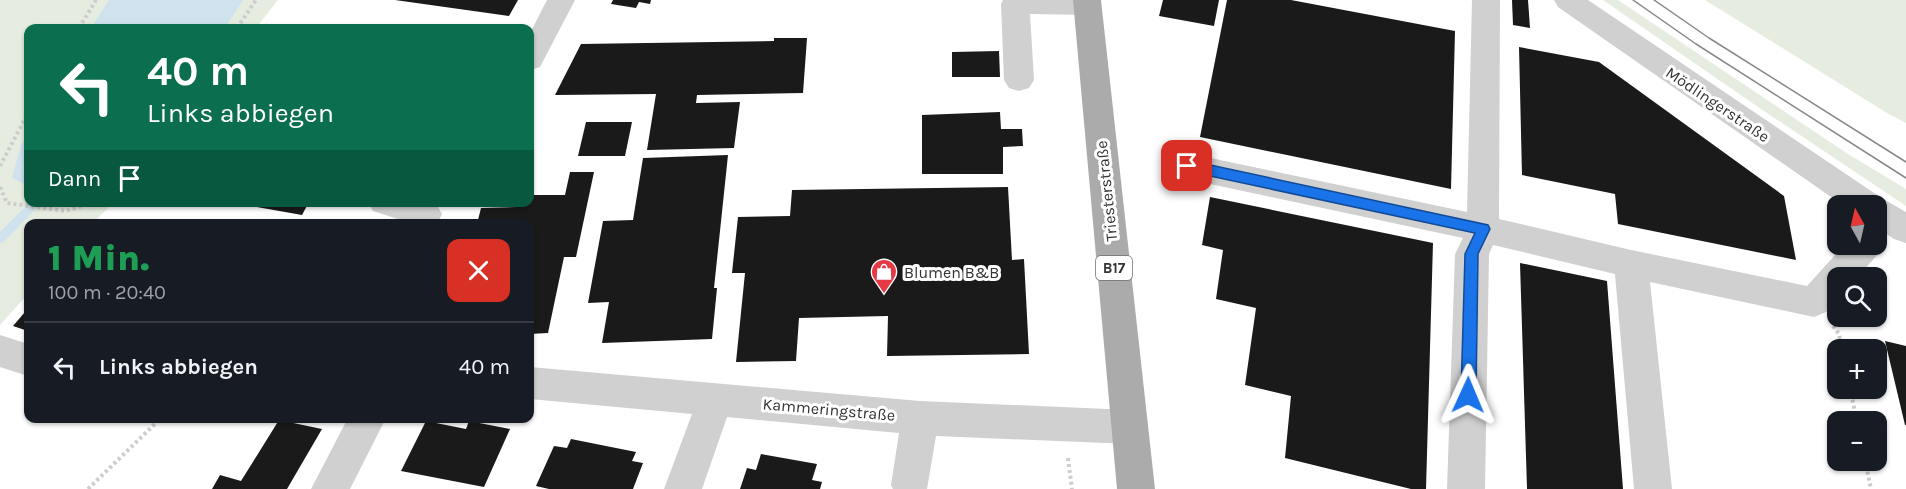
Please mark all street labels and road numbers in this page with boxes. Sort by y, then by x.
street label: Mödlingerstraße [1662,63,1773,146]
street label: Triesterstraße [1092,140,1121,242]
road number: B17 [1096,256,1132,280]
street label: Kammeringstraße [762,394,896,425]

